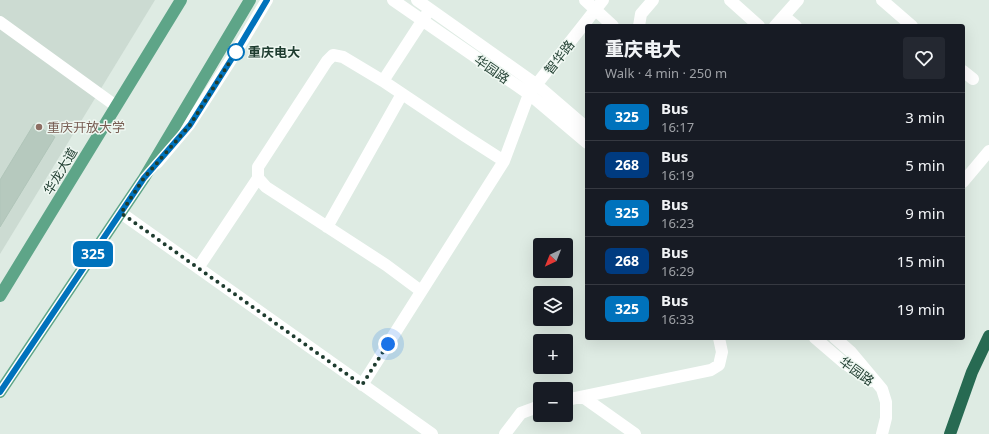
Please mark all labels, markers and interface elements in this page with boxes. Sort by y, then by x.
street label: 智华路 [540,36,578,78]
text: 重庆电大 [605,36,681,62]
button: heart [903,37,945,79]
marker: 重庆电大 [227,43,245,61]
place label: 重庆电大 [248,43,300,61]
street label: 华园路 [471,50,513,88]
text: Walk · 4 min · 250 m [605,64,727,82]
text: Bus [661,98,688,118]
text: 325 [615,107,639,126]
text: 3 min [905,107,945,127]
place label: 重庆开放大学 [47,118,125,136]
text: 16:17 [661,118,694,136]
marker: 重庆开放大学 [34,122,44,132]
street label: 华龙大道 [39,144,81,198]
text: Bus [661,146,688,166]
text: 268 [615,155,639,174]
text: 5 min [905,155,945,175]
text: 16:19 [661,166,694,184]
text: Bus [661,194,688,214]
text: 325 [615,203,639,222]
text: 9 min [905,203,945,223]
text: 16:23 [661,214,694,232]
north arrow [533,238,573,278]
map controls [533,238,573,422]
line badge: 325 [70,241,116,267]
text: Bus [661,242,688,262]
text: 325 [81,244,105,263]
text: 268 [615,251,639,270]
text: 15 min [897,251,945,271]
text: 16:29 [661,262,694,280]
button: layers [533,286,573,326]
text: Bus [661,290,688,310]
text: 325 [615,299,639,318]
text: 19 min [897,299,945,319]
text: 16:33 [661,310,694,328]
your location [378,334,398,354]
button: + [533,334,573,374]
street label: 华园路 [836,352,878,390]
button: − [533,382,573,422]

